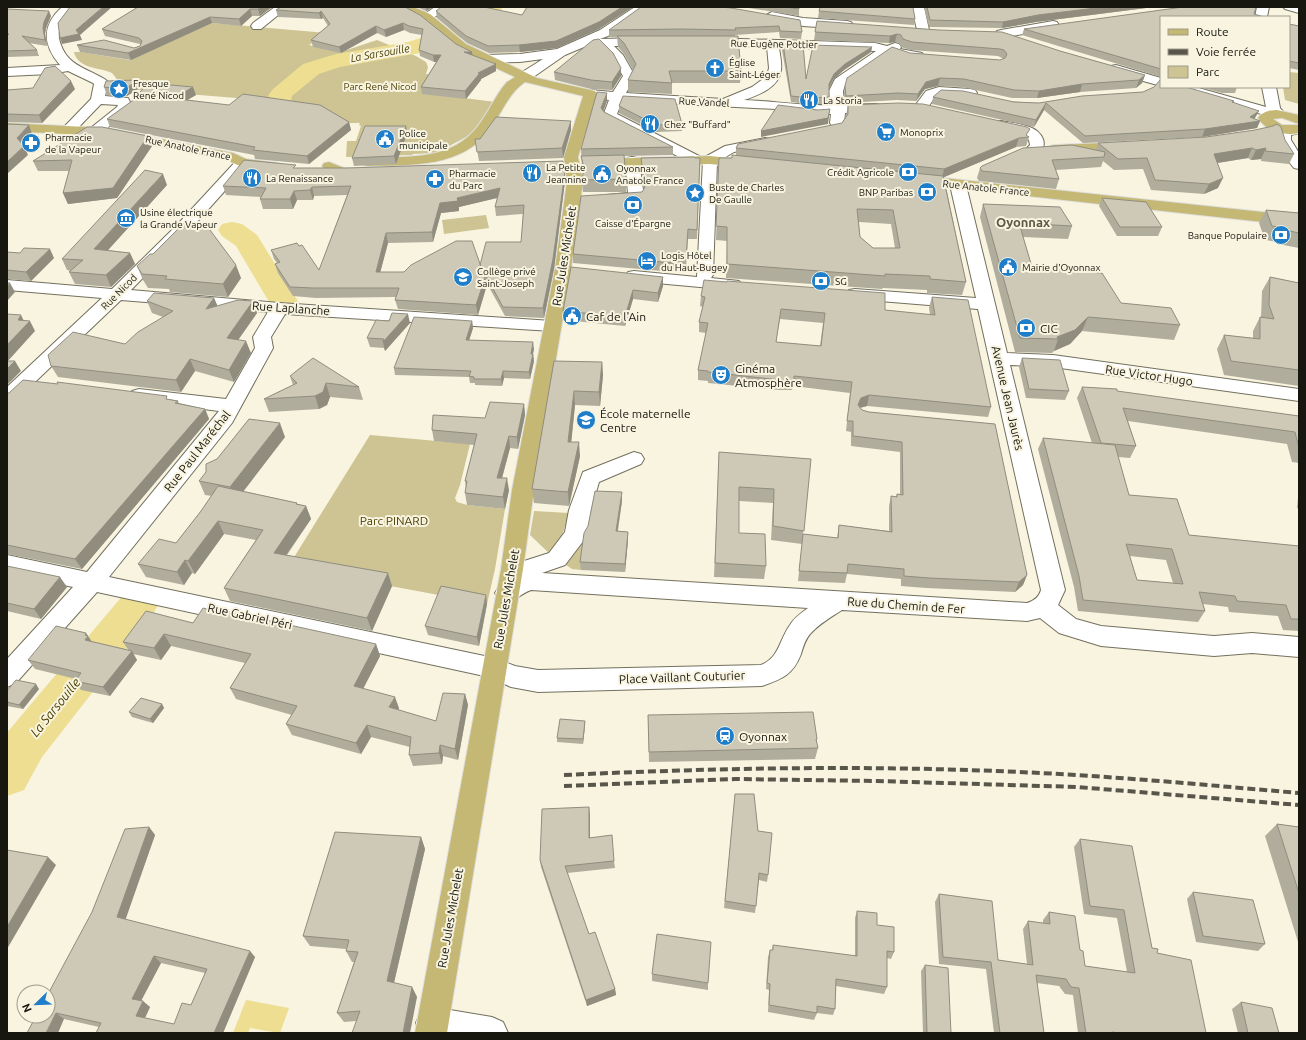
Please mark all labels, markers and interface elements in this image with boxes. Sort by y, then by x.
legend [1160,16,1290,88]
text: Route [1196,25,1229,38]
street label: Rue Eugène Pottier [730,38,818,50]
water label: La Sarsouille [349,42,411,64]
text: Voie ferrée [1196,45,1256,58]
place label: Église Saint-Léger [729,56,780,80]
church icon: Église Saint-Léger [704,57,726,79]
text: Parc [1196,65,1220,78]
place icon: Fresque René Nicod [108,78,130,100]
place label: Fresque René Nicod [133,78,184,101]
park label: Parc René Nicod [344,81,417,92]
restaurant icon: La Storia [798,89,820,111]
street label: Rue Vandel [678,95,730,109]
place label: La Storia [823,95,862,106]
restaurant icon: Chez "Buffard" [639,113,661,135]
place label: Chez "Buffard" [664,119,731,130]
supermarket icon: Monoprix [875,121,897,143]
place label: Monoprix [900,127,943,138]
public building icon: Police municipale [374,128,396,150]
place label: Police municipale [399,128,448,151]
pharmacy icon: Pharmacie de la Vapeur [20,132,42,154]
place label: Pharmacie de la Vapeur [45,132,101,155]
street label: Rue Anatole France [144,134,232,162]
bank icon: Crédit Agricole [897,161,919,183]
restaurant icon: La Petite Jeannine [521,162,543,184]
place label: La Petite Jeannine [546,162,587,185]
public building icon: Oyonnax Anatole France [591,163,613,185]
place label: Oyonnax Anatole France [616,163,683,186]
restaurant icon: La Renaissance [241,167,263,189]
place label: Crédit Agricole [827,167,894,178]
pharmacy icon: Pharmacie du Parc [424,168,446,190]
place label: Pharmacie du Parc [449,168,496,191]
place label: La Renaissance [266,173,333,184]
street label: Rue Anatole France [942,178,1030,198]
bank icon: BNP Paribas [916,181,938,203]
place icon: Buste de Charles De Gaulle [684,182,706,204]
place label: Buste de Charles De Gaulle [709,182,784,205]
place label: BNP Paribas [859,187,913,198]
bank icon: Caisse d'Épargne [622,194,644,216]
street label: Rue Jules Michelet [550,205,578,307]
museum icon: Usine électrique la Grande Vapeur [115,207,137,229]
place label: Usine électrique la Grande Vapeur [140,207,217,230]
district label: Oyonnax [996,215,1050,229]
place label: Caisse d'Épargne [595,217,671,229]
bank icon: Banque Populaire [1270,224,1292,246]
place label: Banque Populaire [1188,230,1267,241]
hotel icon: Logis Hôtel du Haut-Bugey [636,250,658,272]
place label: Logis Hôtel du Haut-Bugey [661,250,728,273]
public building icon: Mairie d'Oyonnax [997,256,1019,278]
place label: Mairie d'Oyonnax [1022,262,1100,273]
school or university icon: Collège privé Saint-Joseph [452,266,474,288]
place label: Collège privé Saint-Joseph [477,266,536,289]
bank icon: SG [810,270,832,292]
street label: Rue Nicod [99,272,139,312]
place label: SG [835,276,847,287]
street label: Rue Laplanche [252,299,330,317]
public building icon: Caf de l'Ain [561,305,583,327]
place label: Caf de l'Ain [586,310,646,323]
bank icon: CIC [1015,317,1037,339]
place label: CIC [1040,322,1058,335]
street label: Avenue Jean Jaurès [990,345,1026,451]
place label: Cinéma Atmosphère [735,362,802,389]
street label: Rue Victor Hugo [1104,362,1194,388]
theatre icon: Cinéma Atmosphère [710,364,732,386]
place label: École maternelle Centre [600,407,691,434]
street label: Rue Paul Maréchal [161,408,233,494]
school or university icon: École maternelle Centre [575,409,597,431]
park label: Parc PINARD [360,514,428,527]
street label: Rue Jules Michelet [491,548,521,650]
street label: Rue du Chemin de Fer [847,594,966,616]
street label: Rue Gabriel Péri [207,601,293,631]
street label: Place Vaillant Couturier [619,668,746,686]
water label: La Sarsouille [27,675,83,739]
station icon: Oyonnax [714,725,736,747]
place label: Oyonnax [739,730,787,743]
street label: Rue Jules Michelet [435,867,465,969]
north arrow [16,984,56,1024]
text: N [20,1002,34,1014]

